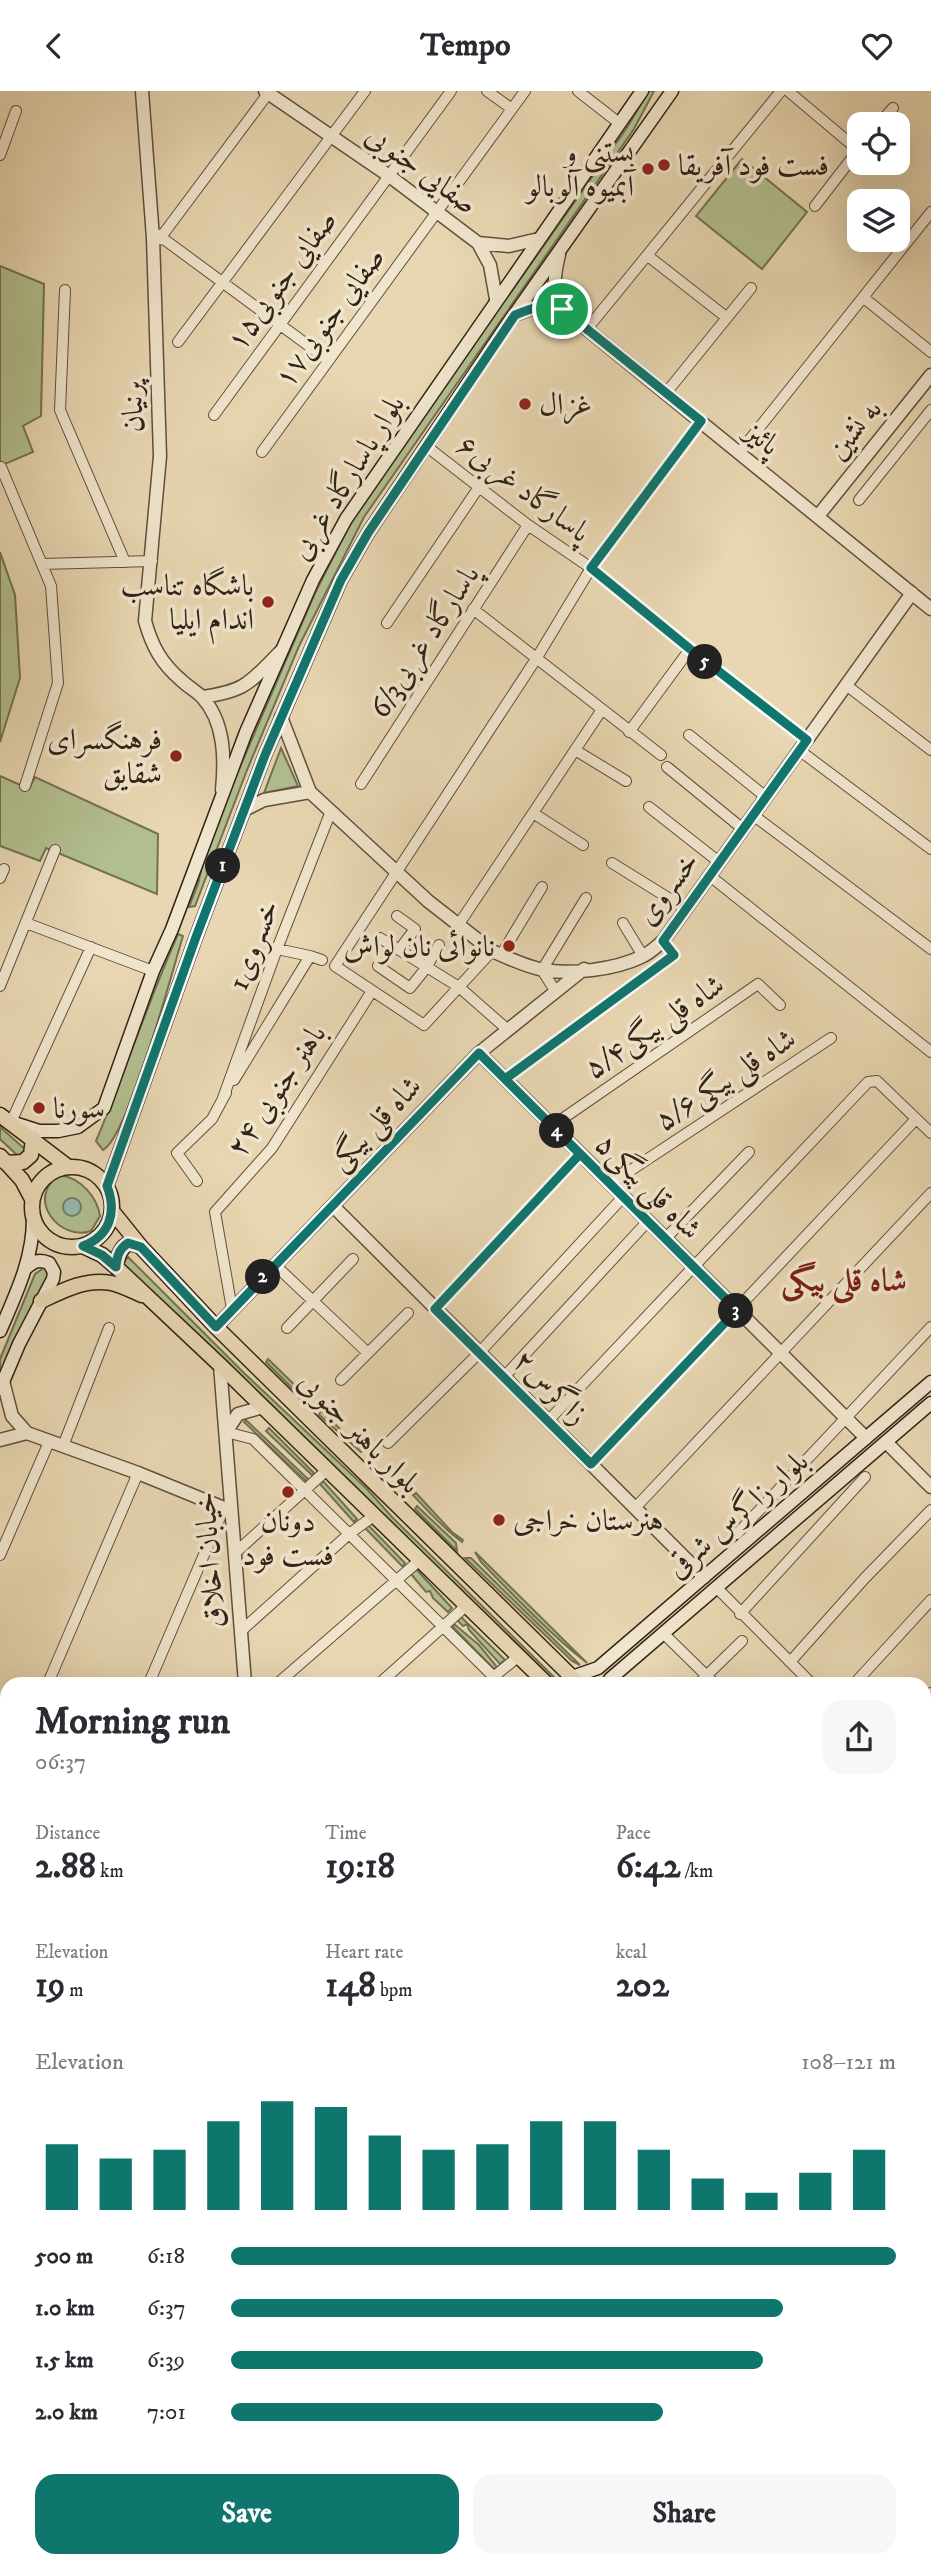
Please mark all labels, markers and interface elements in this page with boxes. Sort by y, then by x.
text: Tempo [421,26,510,66]
icon: back [35,27,73,65]
icon: heart [858,27,896,65]
map controls [847,112,910,252]
button: locate [847,112,910,175]
street label: صفایی جنوبی [357,117,484,224]
place label: بستنی و آبمیوه آلوبالو [523,135,637,206]
place label: فست فود آفریقا [678,147,829,185]
marker: فست فود آفریقا [656,157,672,173]
marker: بستنی و آبمیوه آلوبالو [640,161,656,177]
button: layers [847,189,910,252]
street label: صفایی جنوبی۱۵ [219,203,346,359]
street label: صفایی جنوبی۱۷ [267,240,394,396]
pin [532,279,592,339]
icon: arrive [543,290,581,328]
street label: پرنیان [114,378,153,434]
place label: غزال [539,387,592,425]
street label: بلوار پاسارگاد غربی [282,388,415,568]
street label: به نشین [820,392,891,468]
marker: غزال [517,396,533,412]
street label: پائیز [734,412,788,466]
street label: پاسارگاد غربی۶ [448,426,599,553]
street label: پاسارگاد غربی6/3 [361,557,490,726]
place label: باشگاه تناسب اندام ایلیا [120,566,254,645]
marker: باشگاه تناسب اندام ایلیا [260,594,276,610]
pin: 5 [688,645,722,679]
text: 5 [700,650,709,673]
place label: فرهنگسرای شقایق [47,720,162,793]
marker: فرهنگسرای شقایق [168,748,184,764]
street label: خسروى [629,845,708,933]
pin: 1 [206,849,241,883]
text: 1 [219,854,226,877]
street label: خسروى1 [220,895,288,996]
place label: نانوائی نان لواش [343,929,495,966]
marker: نانوائی نان لواش [501,938,517,954]
street label: شاه قلی بیگی۵/۴ [577,966,733,1089]
street label: ۲۴ باهنر جنوبی [219,1017,336,1165]
street label: شاه قلی بیگی۵/۶ [648,1020,805,1141]
street label: شاه قلی بیگی [321,1068,432,1181]
place label: سورنا [53,1091,105,1128]
marker: سورنا [31,1100,47,1116]
pin: 4 [540,1114,574,1149]
text: 4 [551,1119,562,1142]
street label: شاه قلی بیگی۵ [586,1125,710,1249]
pin: 2 [246,1259,280,1295]
district label: شاه قلی بیگی [781,1261,907,1305]
text: 2 [258,1265,267,1288]
pin: 3 [718,1293,754,1329]
text: 3 [732,1299,739,1322]
street label: زاگرس۲ [505,1341,597,1433]
street label: بلوار باهنر جنوبی [289,1364,428,1503]
street label: بلوار زاگرس شرقی [657,1441,817,1587]
marker: دونان فست فود [280,1484,296,1500]
street label: خیابان اخلاق [187,1491,234,1629]
place label: هنرستان خراجی [513,1503,663,1540]
place label: دونان فست فود [242,1504,334,1575]
marker: هنرستان خراجی [491,1512,507,1528]
text: Morning run [35,1698,230,1746]
button: share [822,1700,896,1774]
text: 06:37 [35,1748,86,1777]
text: Distance [35,1822,100,1845]
text: Time [325,1822,367,1845]
text: Pace [616,1822,651,1845]
text: 2.88 [35,1845,96,1889]
text: 19:18 [325,1845,395,1889]
text: 6:42 [616,1845,680,1889]
text: km [96,1860,124,1883]
text: /km [680,1860,713,1883]
text: Elevation [35,1941,109,1964]
text: Heart rate [325,1941,403,1964]
text: kcal [616,1941,647,1964]
text: 19 [35,1964,65,2008]
text: 148 [325,1964,376,2008]
text: 202 [616,1964,669,2008]
text: m [65,1979,84,2002]
text: bpm [376,1979,413,2002]
text: Elevation [35,2048,124,2077]
text: 108–121 m [801,2048,896,2077]
text: 500 m [35,2242,93,2271]
text: 6:18 [147,2242,185,2271]
text: 1.0 km [35,2294,95,2323]
text: 6:37 [147,2294,186,2323]
text: 1.5 km [35,2346,94,2375]
text: 6:39 [147,2346,185,2375]
text: 2.0 km [35,2398,98,2427]
text: 7:01 [147,2398,186,2427]
button: Save [35,2474,459,2554]
button: Share [473,2474,896,2554]

